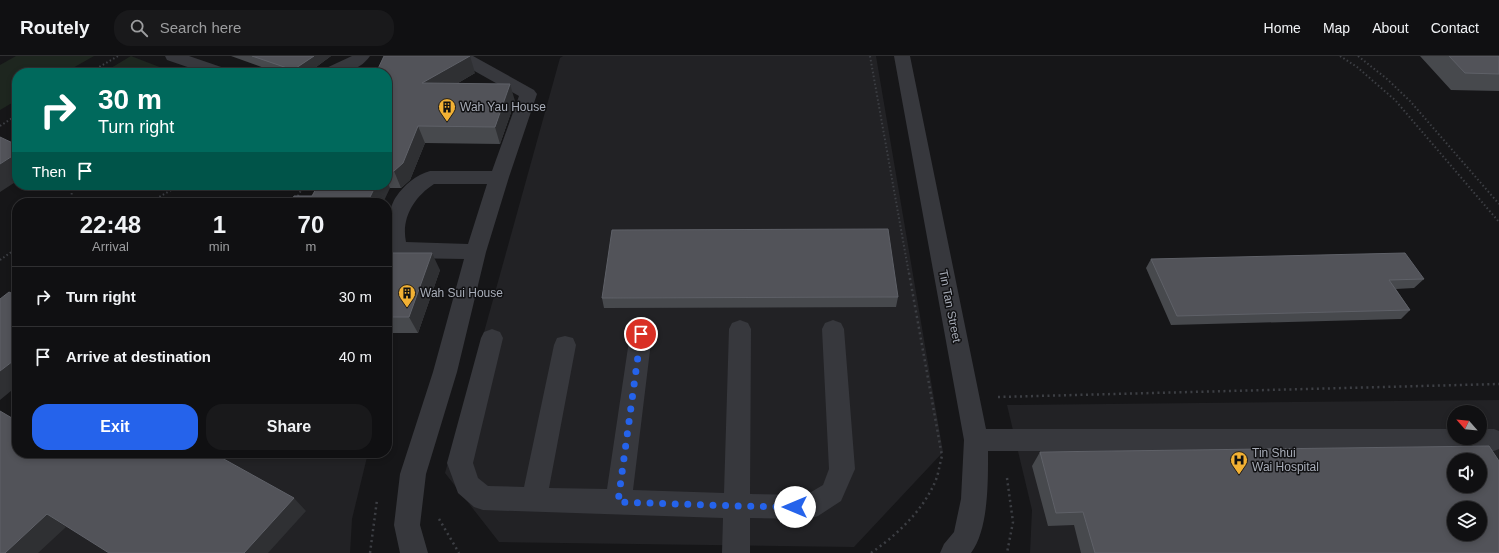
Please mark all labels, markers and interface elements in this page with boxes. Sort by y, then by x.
search box [114,10,394,46]
text: Routely [20,17,90,38]
icon: search [128,17,150,39]
text: Search here [160,19,241,36]
text: Home [1264,20,1301,36]
text: Map [1323,20,1350,36]
text: About [1372,20,1409,36]
text: Contact [1431,20,1479,36]
icon: right [32,84,84,136]
text: 30 m [98,84,162,115]
building icon: Wah Yau House [437,97,457,122]
place label: Wah Yau House [460,100,546,114]
text: Turn right [98,117,174,137]
icon: arrive [74,160,96,182]
text: Then [32,163,66,180]
text: 22:48 [80,211,141,238]
text: 1 [213,211,226,238]
text: 70 [298,211,324,238]
text: Arrival [92,239,129,254]
text: min [209,239,230,254]
text: m [305,239,316,254]
street label: Tin Tan Street [936,268,964,344]
building icon: Wah Sui House [397,283,417,308]
icon: right [32,286,54,308]
place label: Wah Sui House [420,286,503,300]
text: Turn right [66,288,136,305]
text: 30 m [339,288,372,305]
pin [624,317,658,351]
icon: arrive [630,323,652,345]
icon: arrive [32,346,54,368]
text: Arrive at destination [66,348,211,365]
text: 40 m [339,348,372,365]
button: Exit [32,404,198,450]
button: Share [206,404,372,450]
north arrow [1447,405,1487,445]
map controls [1447,405,1487,541]
place label: Tin Shui Wai Hospital [1252,446,1319,474]
hospital icon: Tin Shui Wai Hospital [1229,450,1249,475]
button: sound [1447,453,1487,493]
position arrow [774,486,816,528]
button: layers [1447,501,1487,541]

